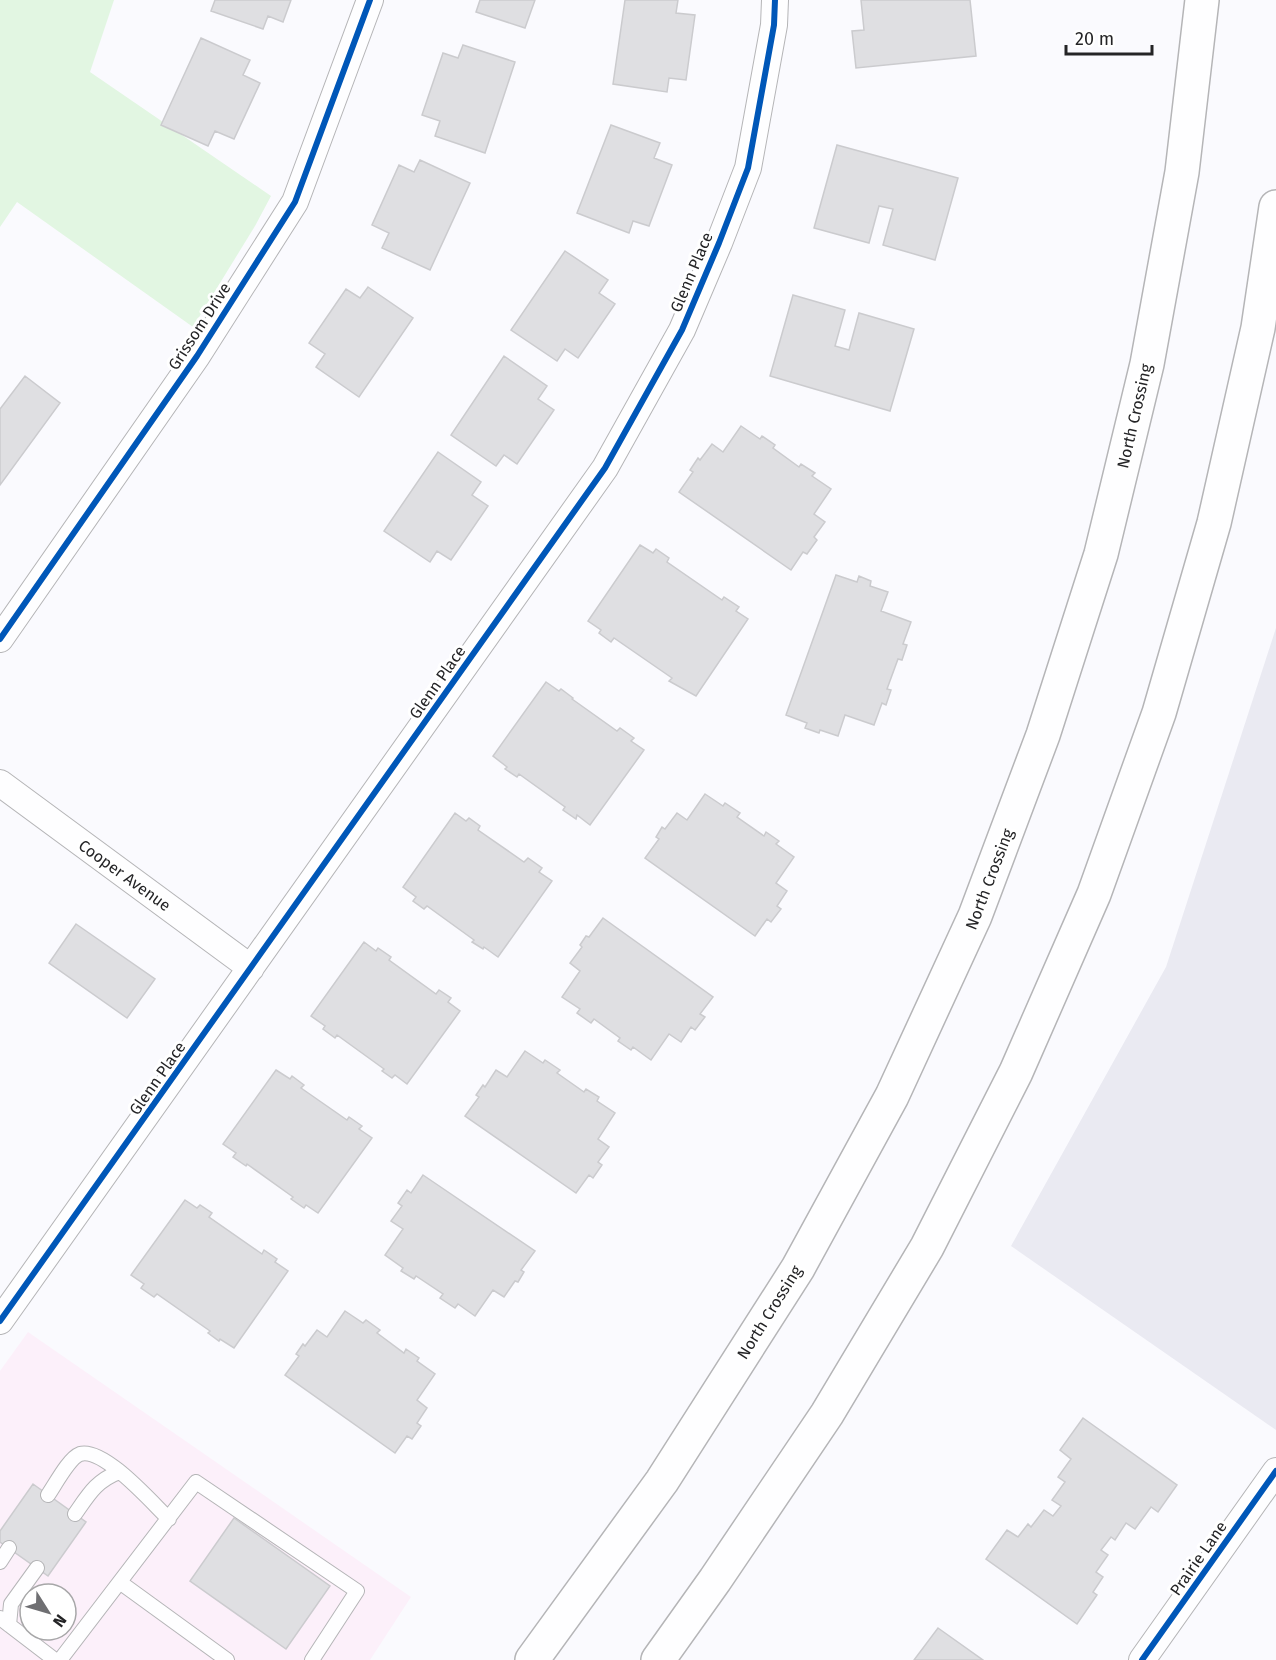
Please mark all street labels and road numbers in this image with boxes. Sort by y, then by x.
street label: Glenn Place [666,229,717,315]
street label: Grissom Drive [164,279,235,374]
street label: North Crossing [1113,361,1156,470]
street label: Glenn Place [405,642,470,723]
street label: North Crossing [961,825,1018,932]
street label: Cooper Avenue [75,836,174,915]
street label: Glenn Place [125,1038,190,1119]
street label: North Crossing [733,1261,806,1362]
street label: Prairie Lane [1166,1518,1231,1599]

